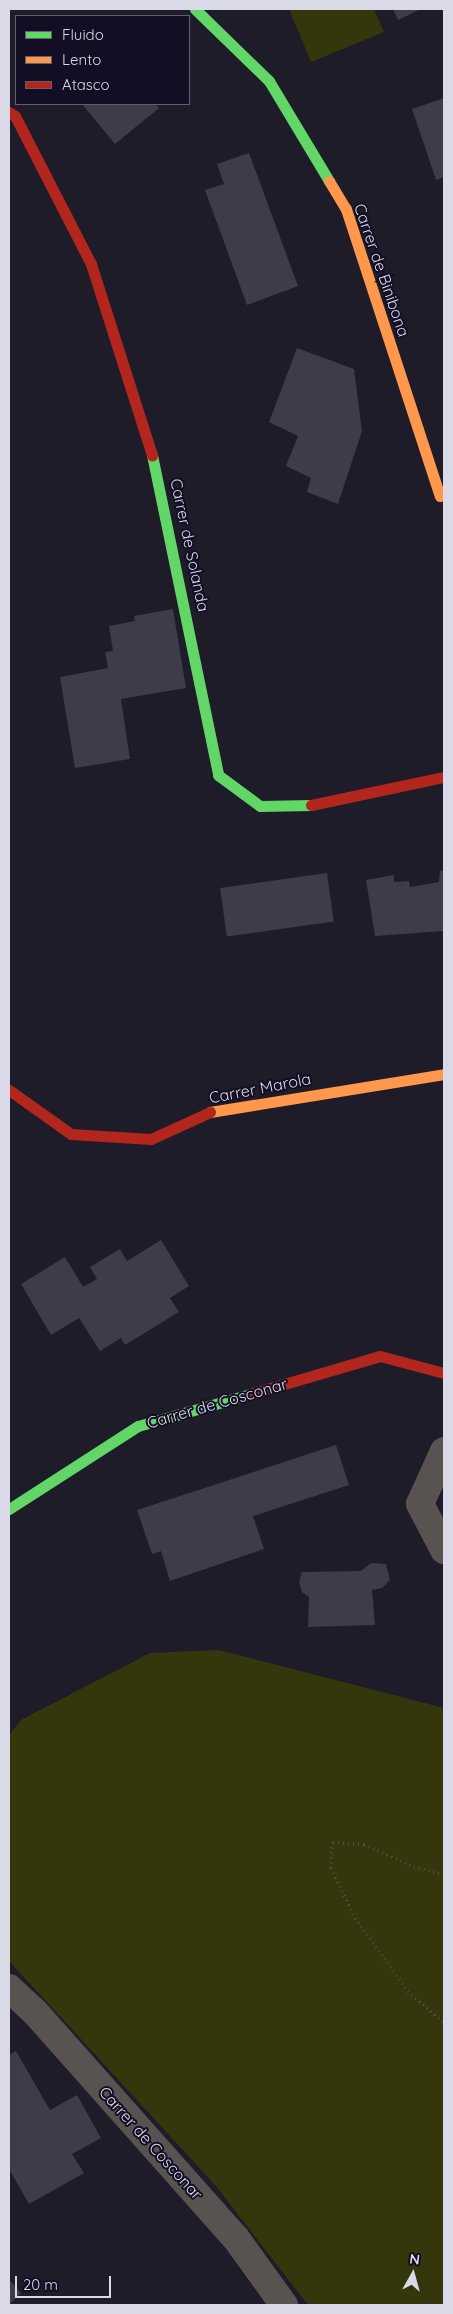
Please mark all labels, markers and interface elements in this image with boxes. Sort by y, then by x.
legend [15,15,190,105]
text: Fluido [62,25,104,44]
text: Lento [62,50,101,69]
text: Atasco [62,75,110,94]
street label: Carrer de Binibona [350,201,414,339]
street label: Carrer de Solanda [167,477,213,613]
street label: Carrer Marola [207,1069,313,1107]
street label: Carrer de Cosconar [144,1374,290,1432]
street label: Carrer de Cosconar [95,2083,207,2203]
north arrow [388,2249,438,2299]
text: N [409,2250,421,2269]
scale bar [18,2266,114,2298]
text: 20 m [23,2275,58,2294]

